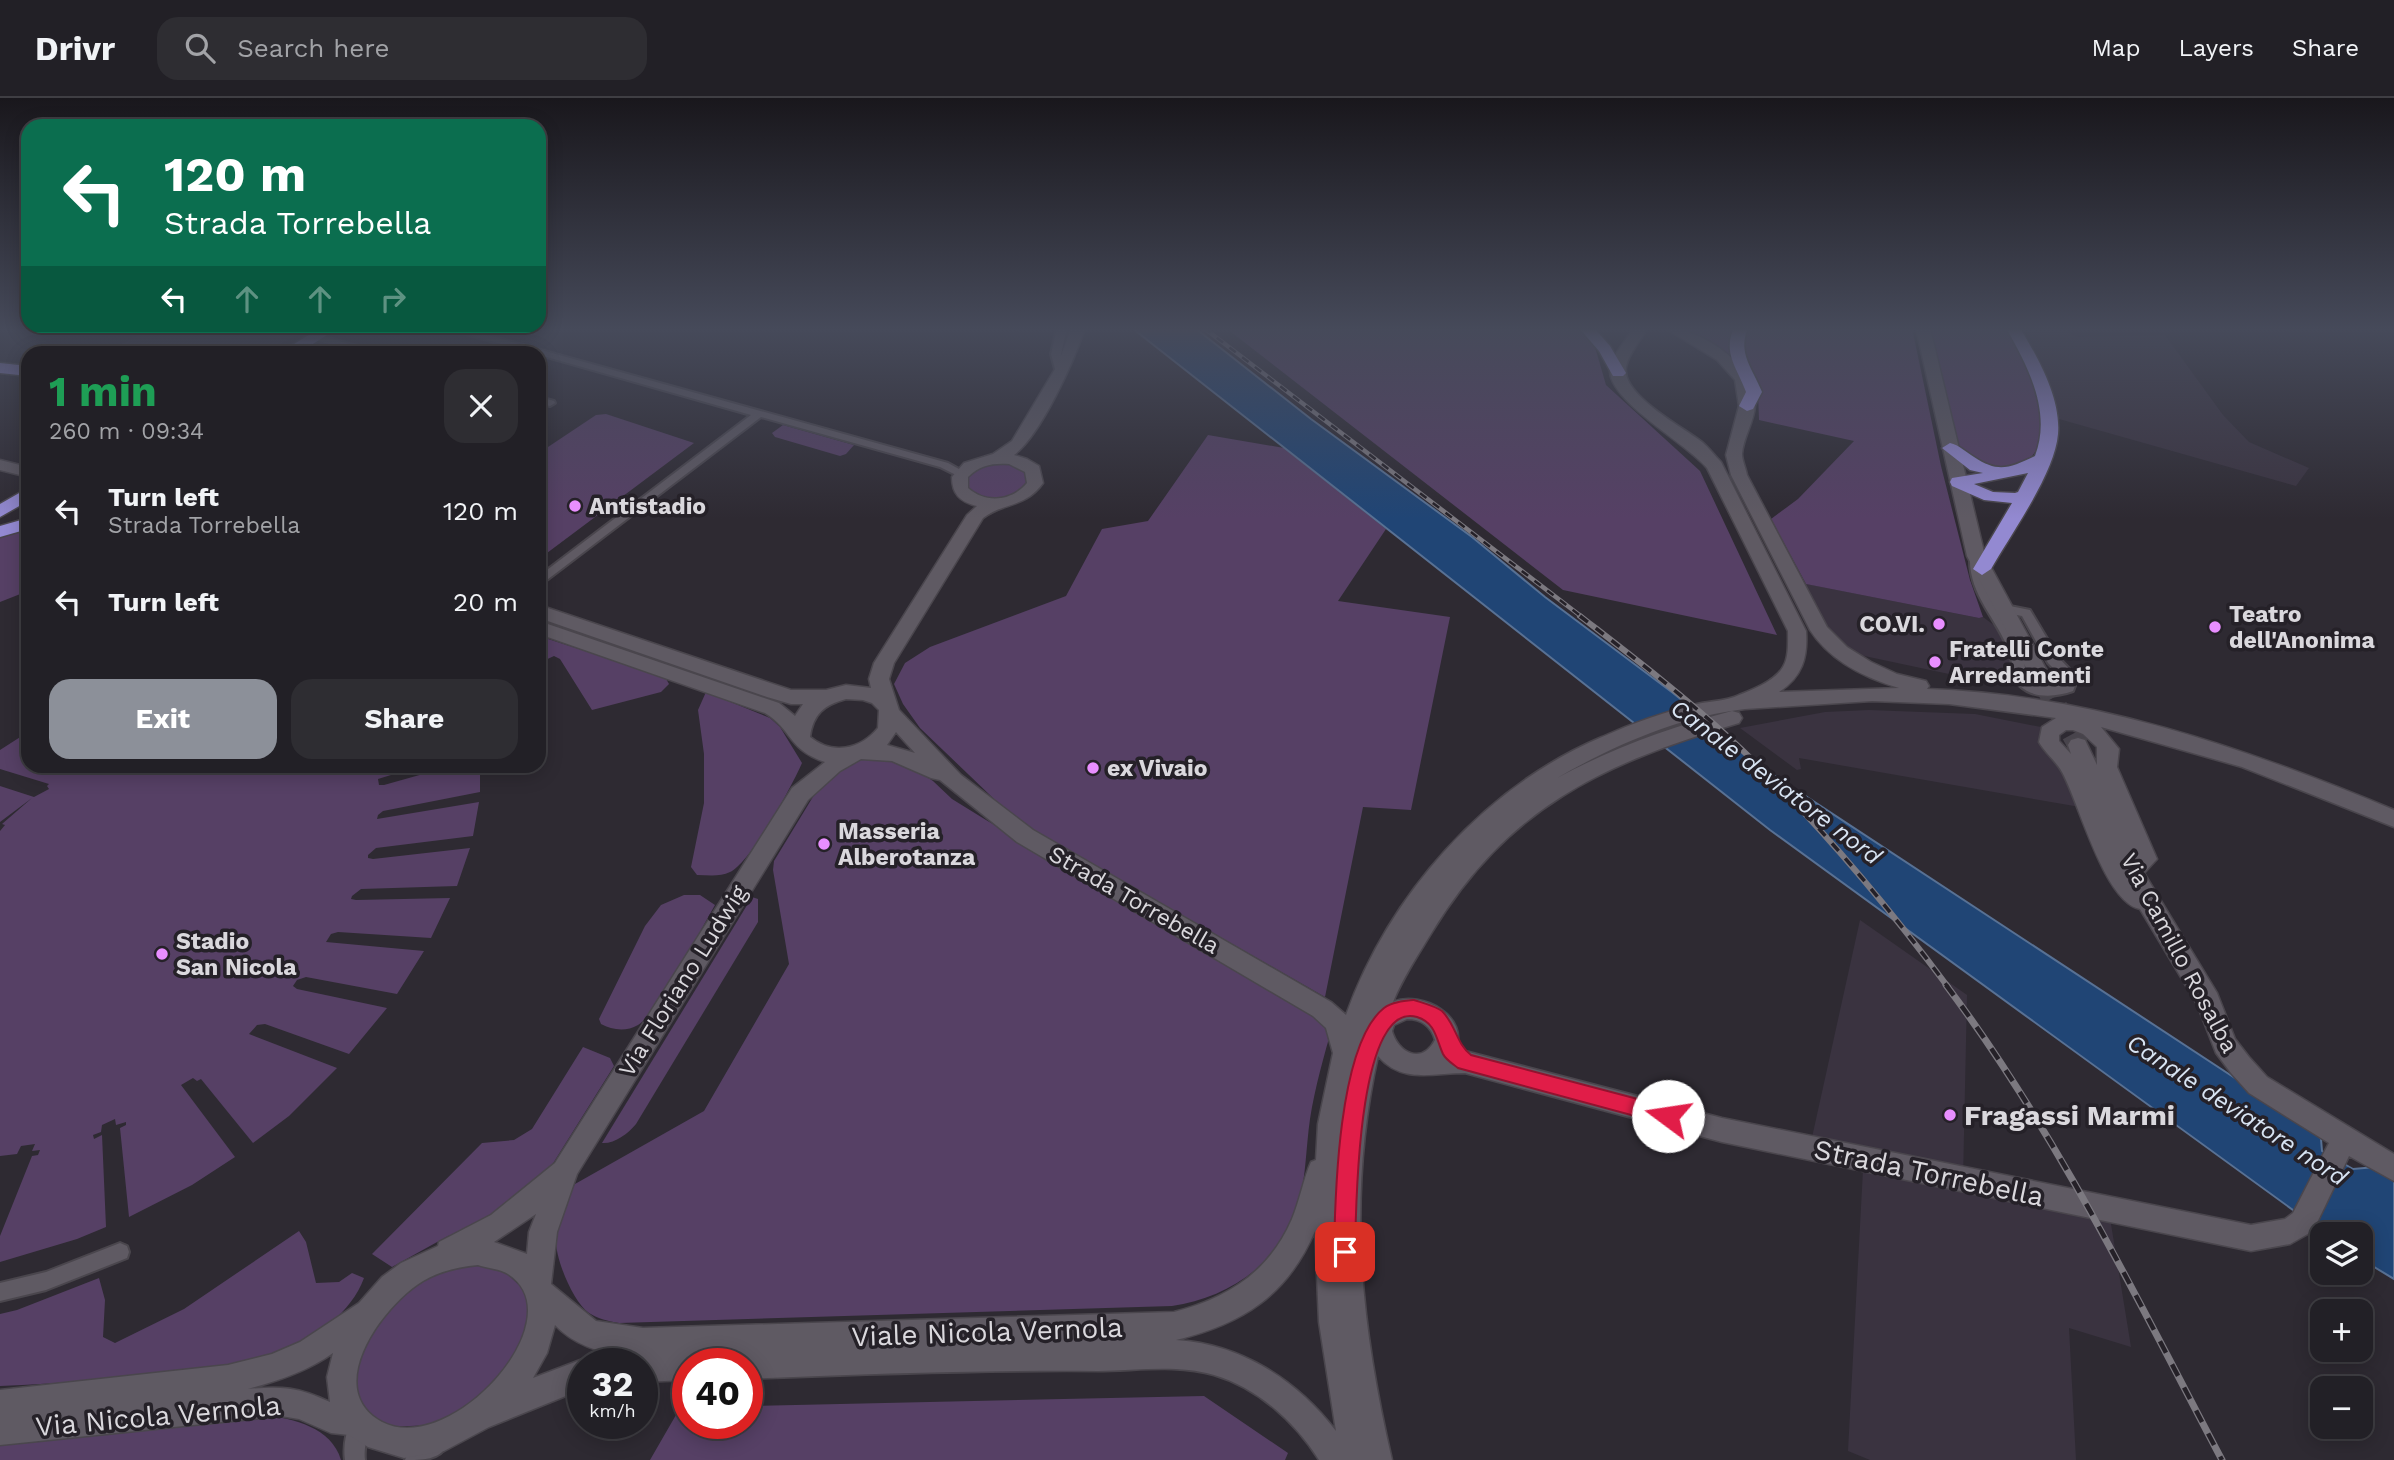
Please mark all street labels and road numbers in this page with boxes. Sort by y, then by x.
street label: Strada Torrebella [1044,840,1224,960]
street label: Via Camillo Rosalba [2115,849,2243,1057]
street label: Via Floriano Ludwig [613,880,753,1082]
street label: Strada Torrebella [1811,1133,2047,1213]
street label: Viale Nicola Vernola [851,1311,1123,1353]
street label: Via Nicola Vernola [34,1389,282,1443]

